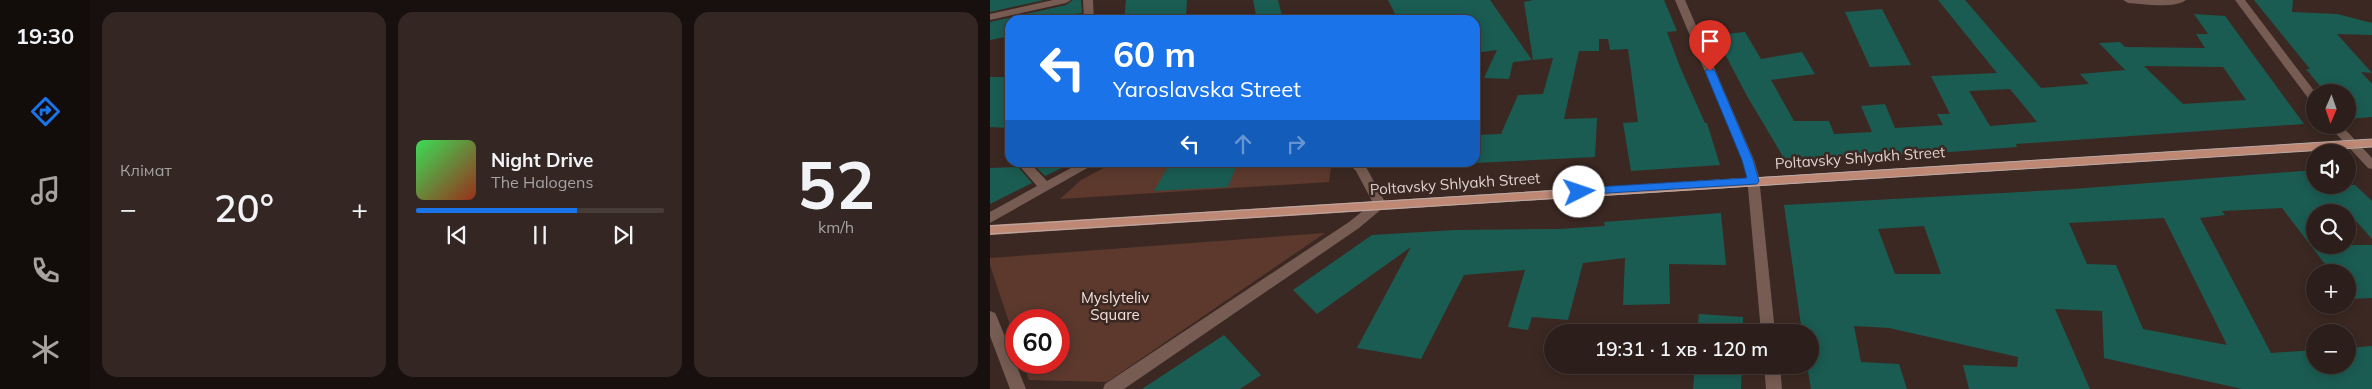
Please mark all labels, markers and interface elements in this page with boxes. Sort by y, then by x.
pin [1689,20,1731,71]
text: 19:30 [16,22,74,50]
icon: arrive [1696,27,1724,55]
text: 60 m [1113,32,1196,76]
icon: left [1030,35,1095,100]
text: Yaroslavska Street [1113,75,1301,103]
north arrow [2306,84,2356,134]
map controls [2306,84,2356,374]
icon: directions [28,94,63,129]
icon: left [1176,130,1204,158]
icon: ahead [1229,130,1257,158]
icon: right [1282,130,1310,158]
street label: Poltavsky Shlyakh Street [1774,142,1946,173]
text: 52 [797,144,875,225]
button: sound [2306,144,2356,194]
text: Night Drive [491,148,593,172]
text: Клімат [120,160,172,180]
position arrow [1552,165,1604,217]
street label: Poltavsky Shlyakh Street [1369,168,1541,199]
text: The Halogens [491,172,593,192]
icon: music [28,173,63,208]
text: 20° [214,184,274,232]
text: − [120,191,137,226]
text: + [351,191,368,226]
button: search [2306,204,2356,254]
text: km/h [818,217,854,237]
icon: previous [443,221,471,249]
icon: pause [526,221,554,249]
icon: next [609,221,637,249]
icon: phone [28,253,63,288]
button: + [2306,264,2356,314]
park label: Myslyteliv Square [1081,288,1149,324]
speed limit sign: 60 [1005,309,1070,374]
button: − [2306,324,2356,374]
icon: climate [28,332,63,367]
text: 19:31 · 1 хв · 120 m [1595,337,1768,361]

